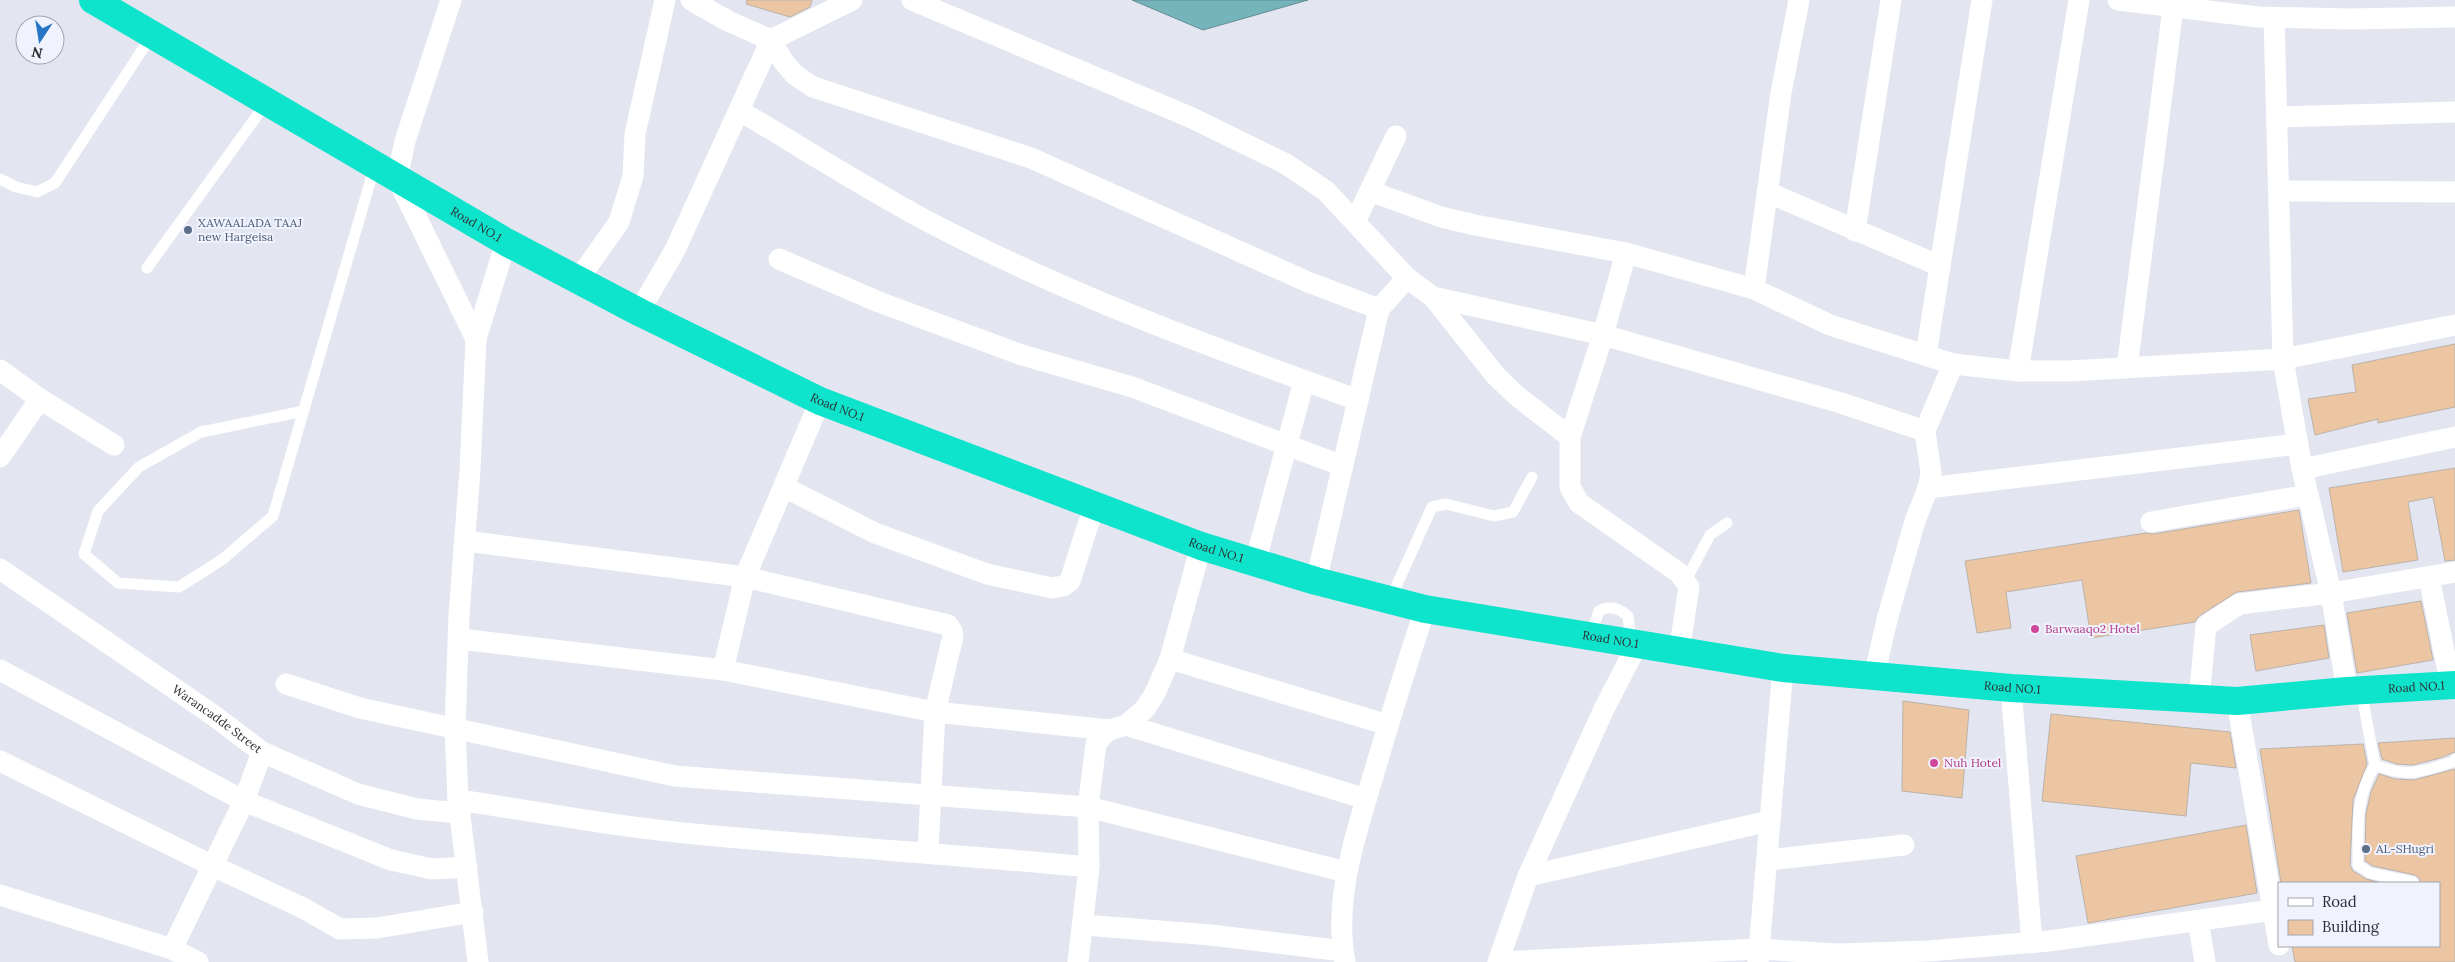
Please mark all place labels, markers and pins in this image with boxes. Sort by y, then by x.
place label: XAWAALADA TAAJ new Hargeisa [198,215,303,244]
marker: XAWAALADA TAAJ new Hargeisa [182,224,194,236]
place label: Barwaaqo2 Hotel [2045,621,2140,636]
marker: Barwaaqo2 Hotel [2029,623,2041,635]
place label: Nuh Hotel [1944,755,2001,770]
marker: Nuh Hotel [1928,757,1940,769]
place label: AL-SHugri [2375,841,2434,856]
marker: AL-SHugri [2360,843,2372,855]

